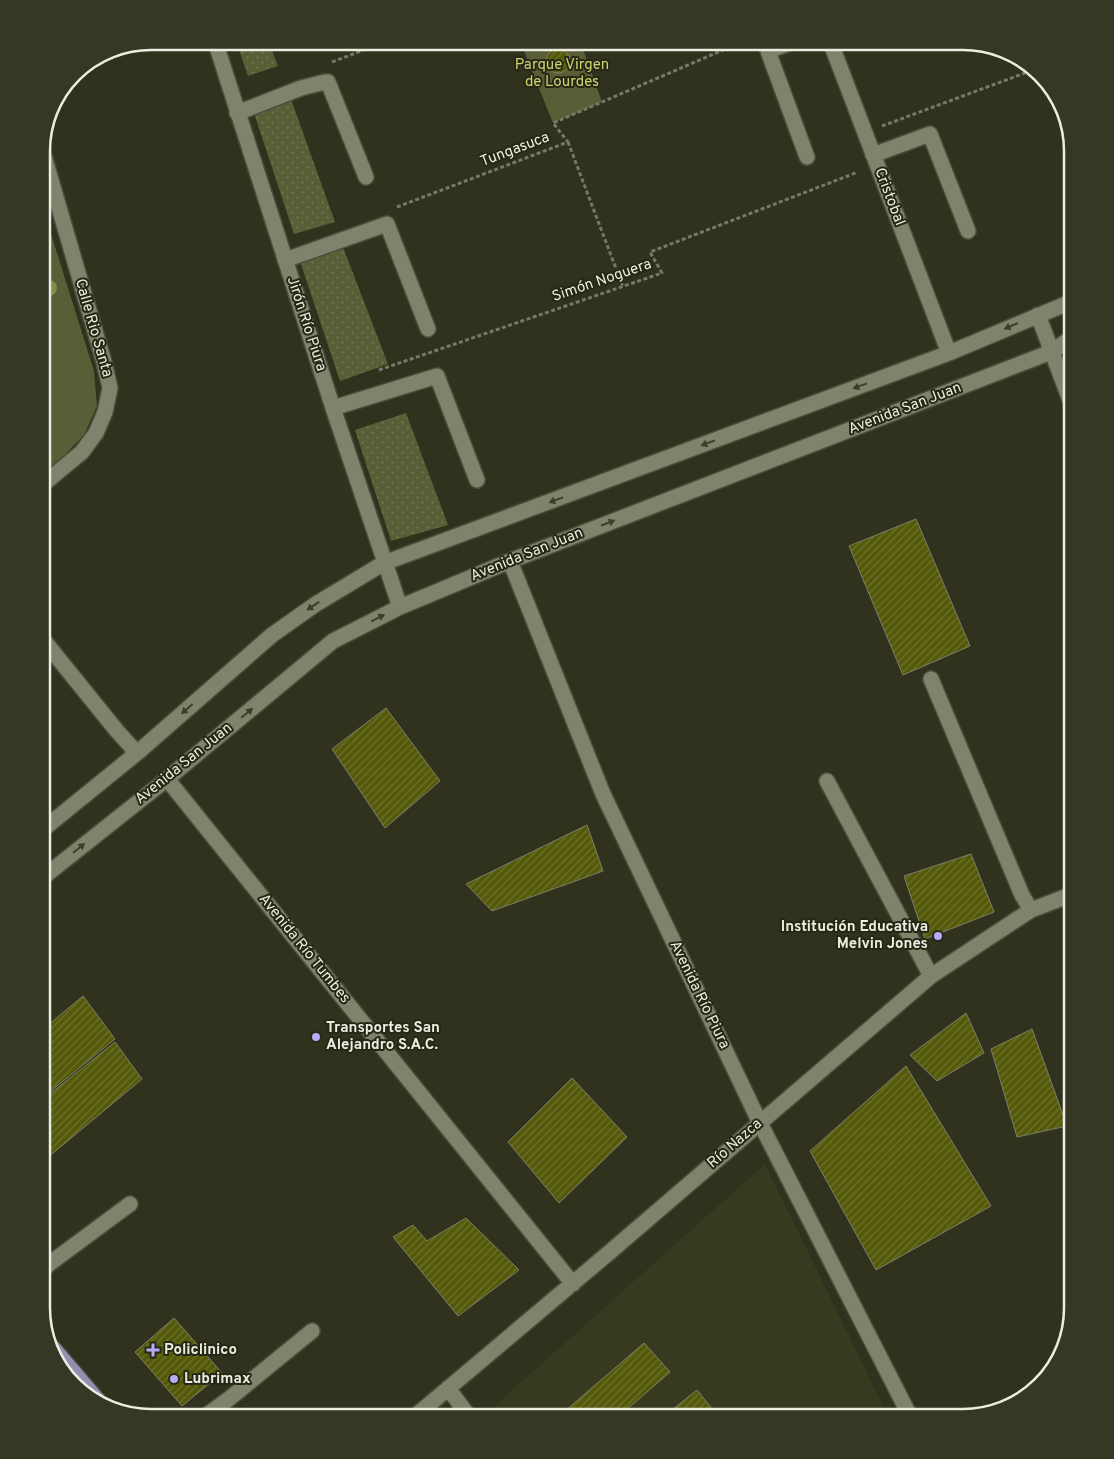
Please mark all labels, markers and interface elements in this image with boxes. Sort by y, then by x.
park label: Parque Virgen de Lourdes [515,56,609,92]
street label: Tungasuca [478,128,552,172]
street label: Cristobal [869,165,909,229]
street label: Simón Noguera [550,255,654,307]
street label: Jirón Río Piura [282,274,330,374]
street label: Calle Rio Santa [70,277,116,379]
one-way arrow [1003,322,1018,330]
street label: Avenida San Juan [846,379,964,439]
one-way arrow [853,383,868,390]
one-way arrow [700,439,715,447]
one-way arrow [548,496,563,504]
one-way arrow [601,519,616,526]
street label: Avenida San Juan [468,524,586,586]
one-way arrow [306,602,320,611]
one-way arrow [370,614,385,622]
one-way arrow [182,703,194,715]
one-way arrow [240,708,253,719]
street label: Avenida San Juan [132,719,236,809]
one-way arrow [72,843,85,854]
street label: Avenida Río Tumbes [254,890,354,1008]
place label: Institución Educativa Melvin Jones [781,918,928,954]
marker: Institución Educativa Melvin Jones [932,930,944,942]
street label: Avenida Río Piura [665,938,733,1052]
place label: Transportes San Alejandro S.A.C. [326,1019,440,1055]
marker: Transportes San Alejandro S.A.C. [310,1031,322,1043]
street label: Río Nazca [704,1115,766,1173]
place label: Policlinico [164,1341,237,1360]
marker: Policlinico [146,1343,160,1357]
place label: Lubrimax [184,1370,251,1389]
marker: Lubrimax [168,1373,180,1385]

